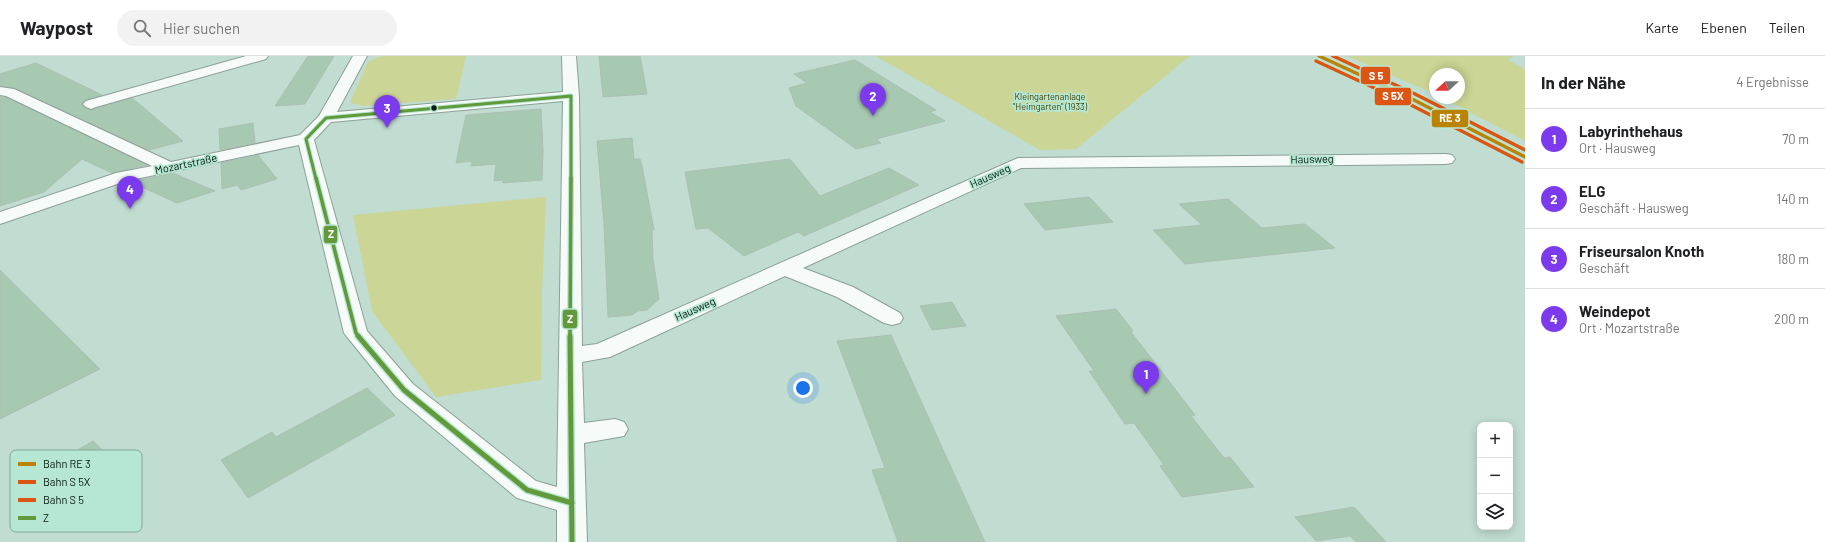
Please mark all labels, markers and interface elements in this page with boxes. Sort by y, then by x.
search box [117,10,397,46]
text: Waypost [20,16,93,39]
icon: search [131,17,153,39]
text: Hier suchen [163,19,240,37]
text: Karte [1645,19,1679,36]
text: Ebenen [1701,19,1747,36]
text: Teilen [1769,19,1805,36]
line badge: S 5 [1360,66,1391,85]
north arrow [1429,68,1465,104]
text: S 5 [1369,69,1383,82]
text: In der Nähe [1541,72,1626,92]
text: 4 Ergebnisse [1736,74,1809,90]
pin: 2 [860,83,886,116]
line badge: S 5X [1374,87,1412,106]
text: S 5X [1382,89,1404,102]
park label: Kleingartenanlage "Heimgarten" (1933) [1013,91,1088,112]
pin: 3 [374,95,400,128]
unlabelled marker [429,103,439,113]
line badge: RE 3 [1431,109,1469,128]
text: RE 3 [1439,111,1461,124]
text: Labyrinthehaus [1579,122,1683,140]
text: 1 [1552,131,1556,147]
text: 70 m [1782,131,1809,147]
text: Ort · Hausweg [1579,140,1656,156]
street label: Mozartstraße [154,151,218,176]
street label: Hausweg [1290,152,1334,165]
street label: Hausweg [967,161,1012,190]
pin: 4 [117,176,143,209]
text: ELG [1579,182,1605,200]
text: 2 [1550,191,1558,207]
text: 140 m [1777,191,1809,207]
text: Geschäft · Hausweg [1579,200,1689,216]
line badge: Z [323,225,338,244]
text: Z [328,227,334,240]
text: Friseursalon Knoth [1579,242,1704,260]
text: 3 [1550,251,1558,267]
text: 180 m [1777,251,1809,267]
text: Geschäft [1579,260,1630,276]
street label: Hausweg [672,294,717,323]
text: Weindepot [1579,302,1650,320]
line badge: Z [562,309,578,329]
text: 4 [1550,311,1558,327]
text: 200 m [1774,311,1809,327]
text: Z [567,312,573,325]
text: Ort · Mozartstraße [1579,320,1680,336]
pin: 1 [1133,361,1159,394]
your location [793,378,813,398]
map controls [1477,422,1513,530]
button: + [1477,422,1513,458]
legend [10,450,142,532]
text: Bahn RE 3 [43,457,91,470]
button: − [1477,458,1513,494]
text: Bahn S 5X [43,475,91,488]
text: Bahn S 5 [43,493,84,506]
button: layers [1477,494,1513,530]
text: Z [43,511,49,524]

